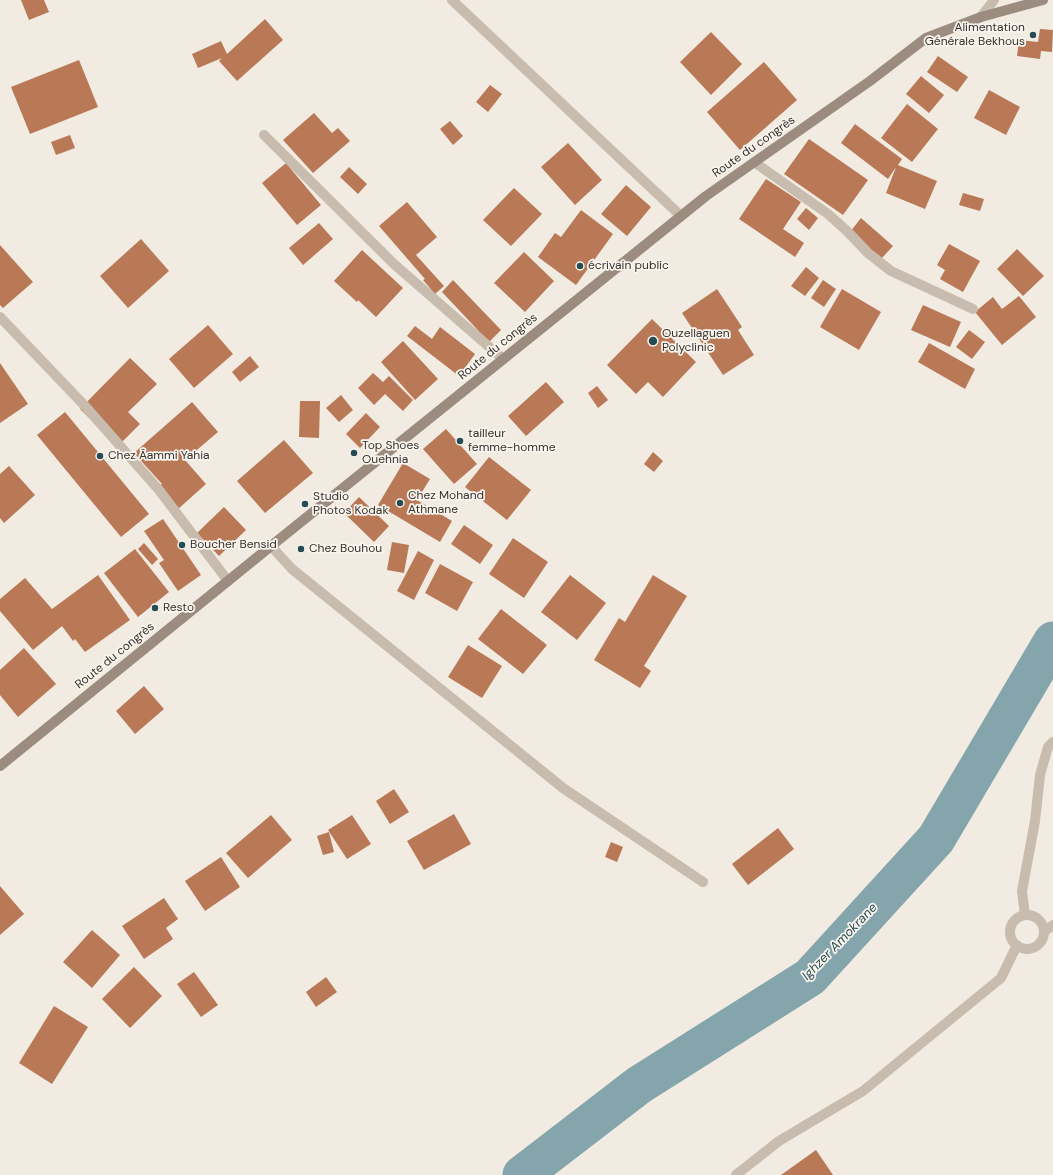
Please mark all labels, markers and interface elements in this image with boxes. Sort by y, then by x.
place label: Alimentation Générale Bekhous [925,21,1025,49]
marker: Alimentation Générale Bekhous [1028,30,1038,40]
street label: Route du congrès [710,113,798,181]
place label: écrivain public [588,259,669,273]
marker: écrivain public [575,261,585,271]
street label: Route du congrès [456,311,540,383]
place label: Ouzellaguen Polyclinic [662,327,730,355]
marker: Ouzellaguen Polyclinic [647,335,659,347]
place label: tailleur femme-homme [468,427,556,455]
marker: tailleur femme-homme [455,436,465,446]
place label: Top Shoes Ouehnia [362,439,419,467]
marker: Top Shoes Ouehnia [349,448,359,458]
place label: Chez Âammi Yahia [108,449,210,463]
marker: Chez Âammi Yahia [95,451,105,461]
place label: Chez Mohand Athmane [408,489,484,517]
place label: Studio Photos Kodak [313,490,388,518]
marker: Chez Mohand Athmane [395,498,405,508]
marker: Studio Photos Kodak [300,499,310,509]
place label: Boucher Bensid [190,538,277,552]
marker: Boucher Bensid [177,540,187,550]
place label: Chez Bouhou [309,542,382,556]
marker: Chez Bouhou [296,544,306,554]
place label: Resto [163,601,194,615]
marker: Resto [150,603,160,613]
street label: Route du congrès [73,620,157,692]
water label: Ighzer Amokrane [799,900,881,984]

